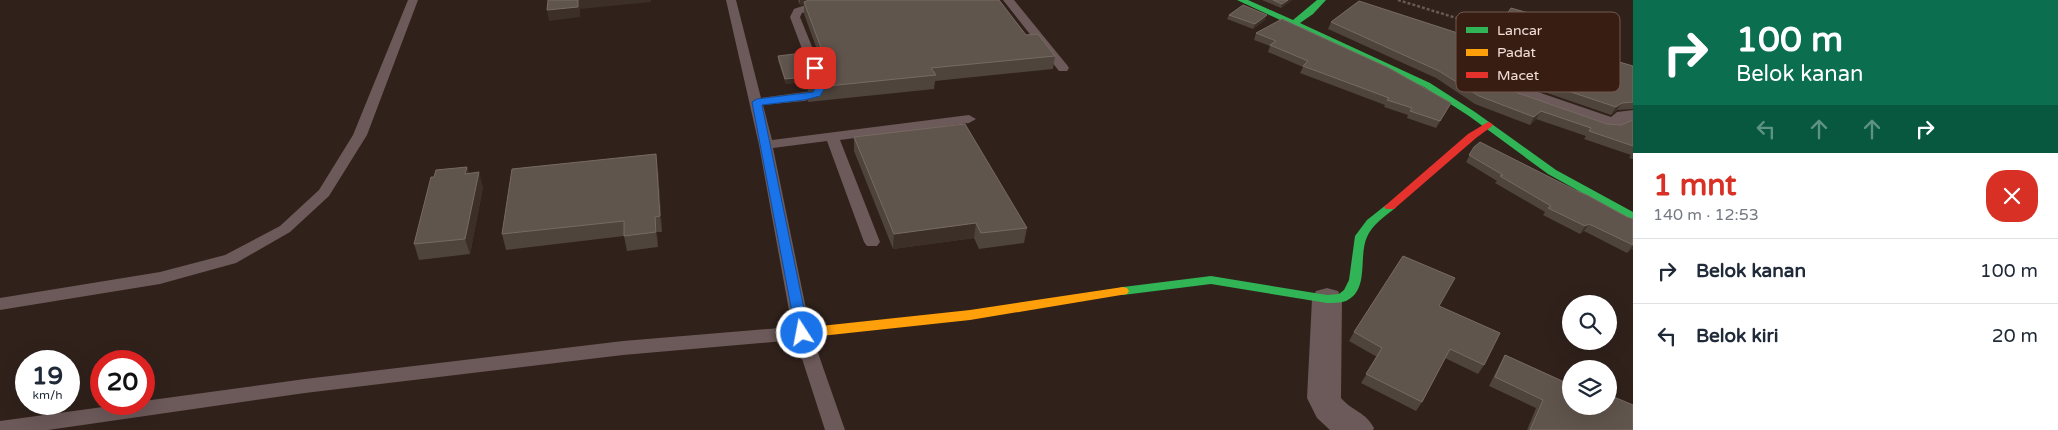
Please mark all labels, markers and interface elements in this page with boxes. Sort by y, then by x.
legend [1456,12,1620,92]
text: 100 m [1736,19,1843,61]
icon: right [1653,20,1718,85]
text: Lancar [1497,22,1543,39]
text: Padat [1497,44,1536,61]
pin [794,47,836,89]
icon: arrive [801,54,829,82]
text: Belok kanan [1736,61,1863,87]
text: Macet [1497,67,1540,84]
icon: left [1752,115,1780,143]
icon: ahead [1805,115,1833,143]
icon: ahead [1858,115,1886,143]
icon: right [1911,115,1939,143]
text: 1 mnt [1653,167,1737,204]
button: close [1986,170,2038,222]
text: 140 m · 12:53 [1653,205,1759,225]
icon: right [1653,257,1681,285]
text: Belok kanan [1696,260,1806,282]
text: 100 m [1980,260,2038,282]
map controls [1562,295,1617,415]
button: search [1562,295,1617,350]
position arrow [775,306,827,358]
icon: left [1653,322,1681,350]
text: Belok kiri [1696,325,1779,347]
text: 20 m [1992,325,2038,347]
speed limit sign: 20 [90,350,155,415]
button: layers [1562,360,1617,415]
text: 19 [32,361,63,391]
text: km/h [32,388,63,402]

